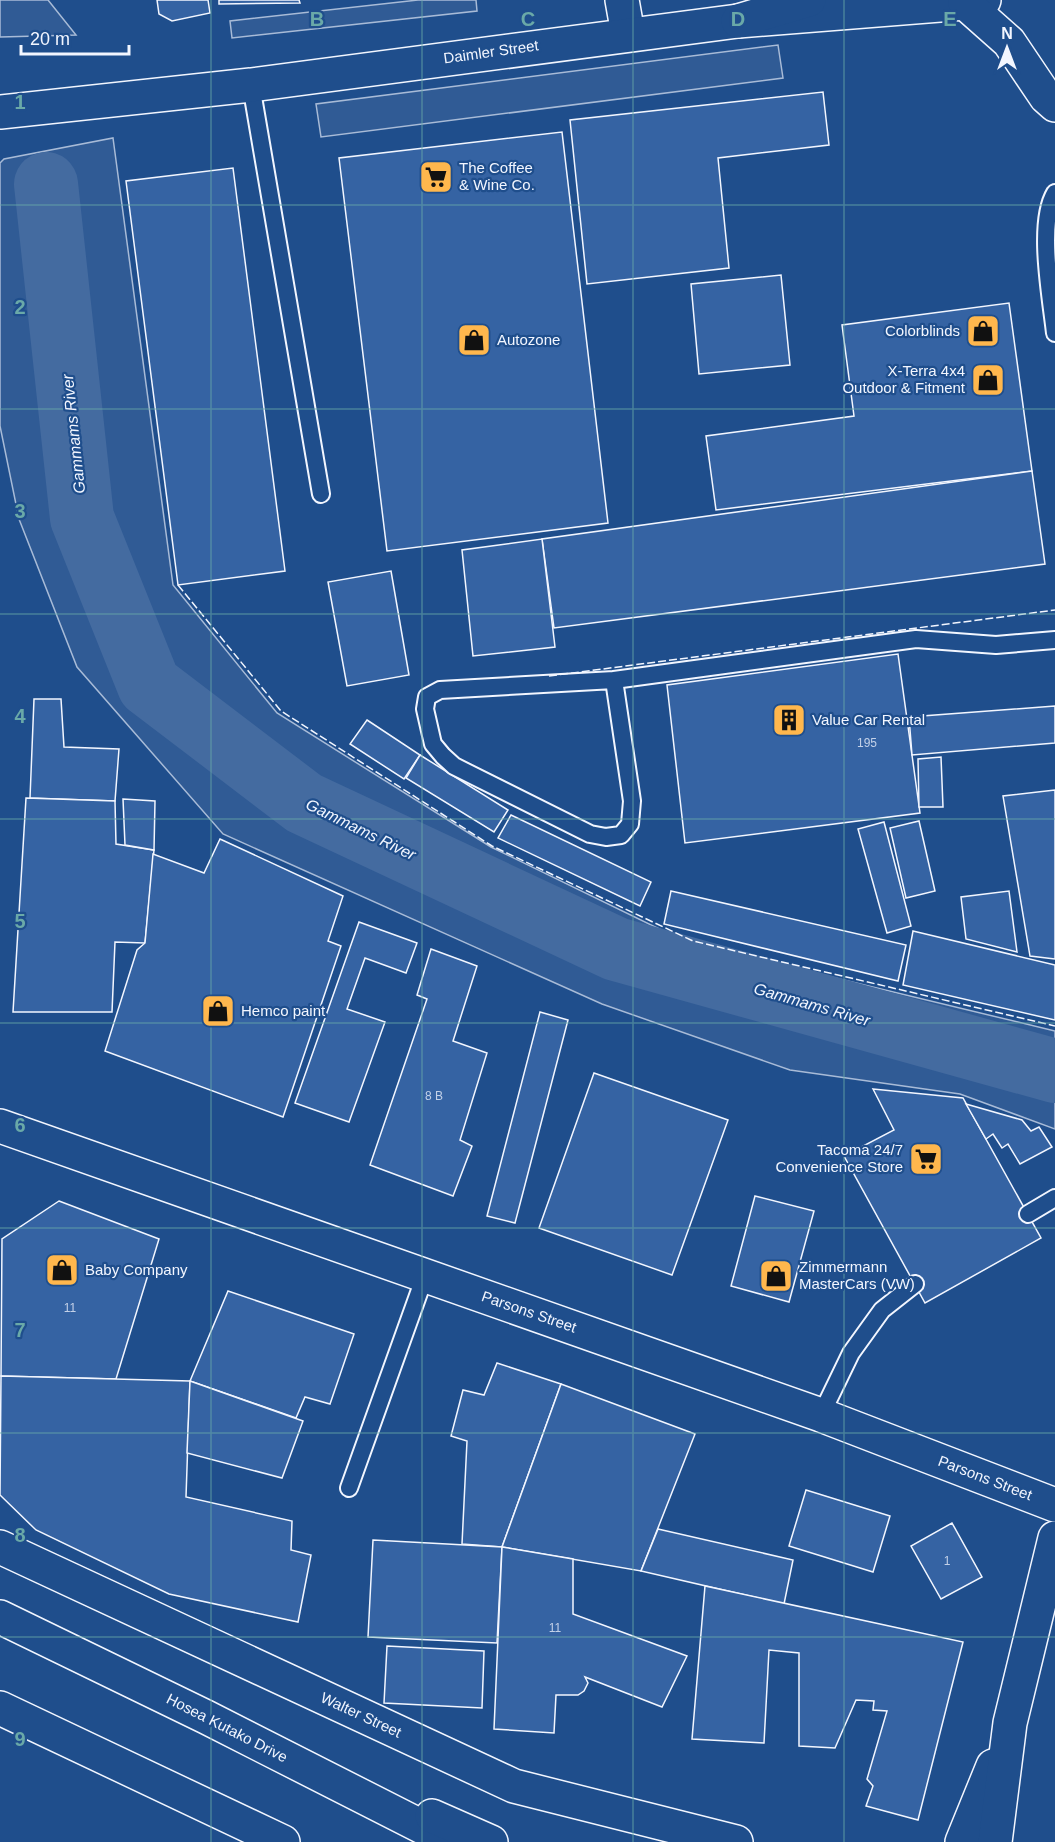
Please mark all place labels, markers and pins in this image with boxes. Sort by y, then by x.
supermarket icon: The Coffee & Wine Co. [418,159,454,195]
place label: The Coffee & Wine Co. [459,159,535,193]
shop icon: Colorblinds [965,313,1001,349]
shop icon: Autozone [456,322,492,358]
place label: Colorblinds [885,322,960,339]
place label: Autozone [497,331,560,348]
place label: X-Terra 4x4 Outdoor & Fitment [842,362,966,396]
shop icon: X-Terra 4x4 Outdoor & Fitment [970,362,1006,398]
building icon: Value Car Rental [771,702,807,738]
place label: Value Car Rental [812,711,925,728]
shop icon: Hemco paint [200,993,236,1029]
place label: Hemco paint [241,1002,326,1019]
place label: Tacoma 24/7 Convenience Store [775,1141,903,1175]
supermarket icon: Tacoma 24/7 Convenience Store [908,1141,944,1177]
shop icon: Baby Company [44,1252,80,1288]
shop icon: Zimmermann MasterCars (VW) [758,1258,794,1294]
place label: Zimmermann MasterCars (VW) [799,1258,915,1292]
place label: Baby Company [85,1261,188,1278]

